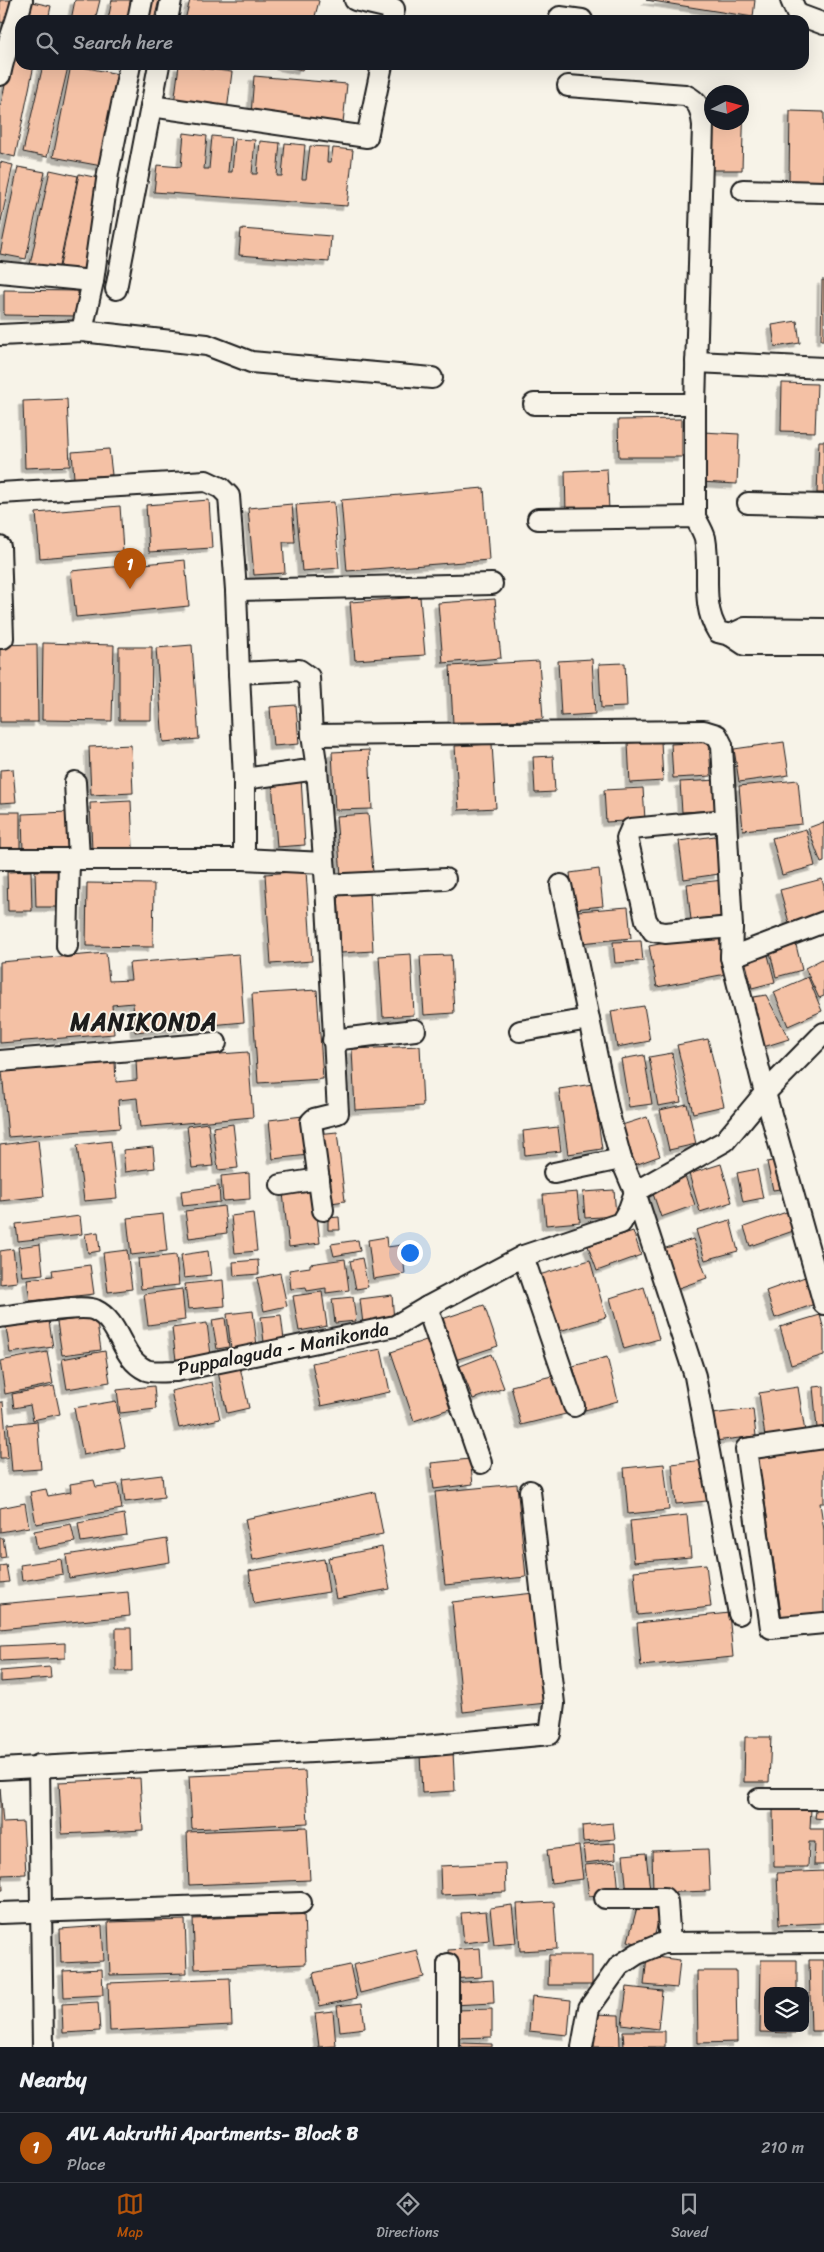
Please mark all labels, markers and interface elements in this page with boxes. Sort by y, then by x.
search box [15,15,809,70]
text: Search here [73,26,173,59]
icon: search [33,29,61,57]
north arrow [704,85,749,130]
pin: 1 [114,548,146,589]
district label: MANIKONDA [69,1001,218,1043]
your location [397,1240,423,1266]
street label: Puppalaguda - Manikonda [175,1312,392,1385]
map controls [764,1987,809,2032]
button: layers [764,1987,809,2032]
text: Nearby [20,2061,86,2099]
text: AVL Aakruthi Apartments- Block B [67,2117,358,2150]
text: 1 [33,2133,39,2162]
text: 210 m [761,2133,804,2162]
text: Place [67,2150,106,2179]
tab: Map [116,2190,144,2245]
tab: Directions [376,2190,439,2245]
tab: Saved [671,2190,708,2245]

